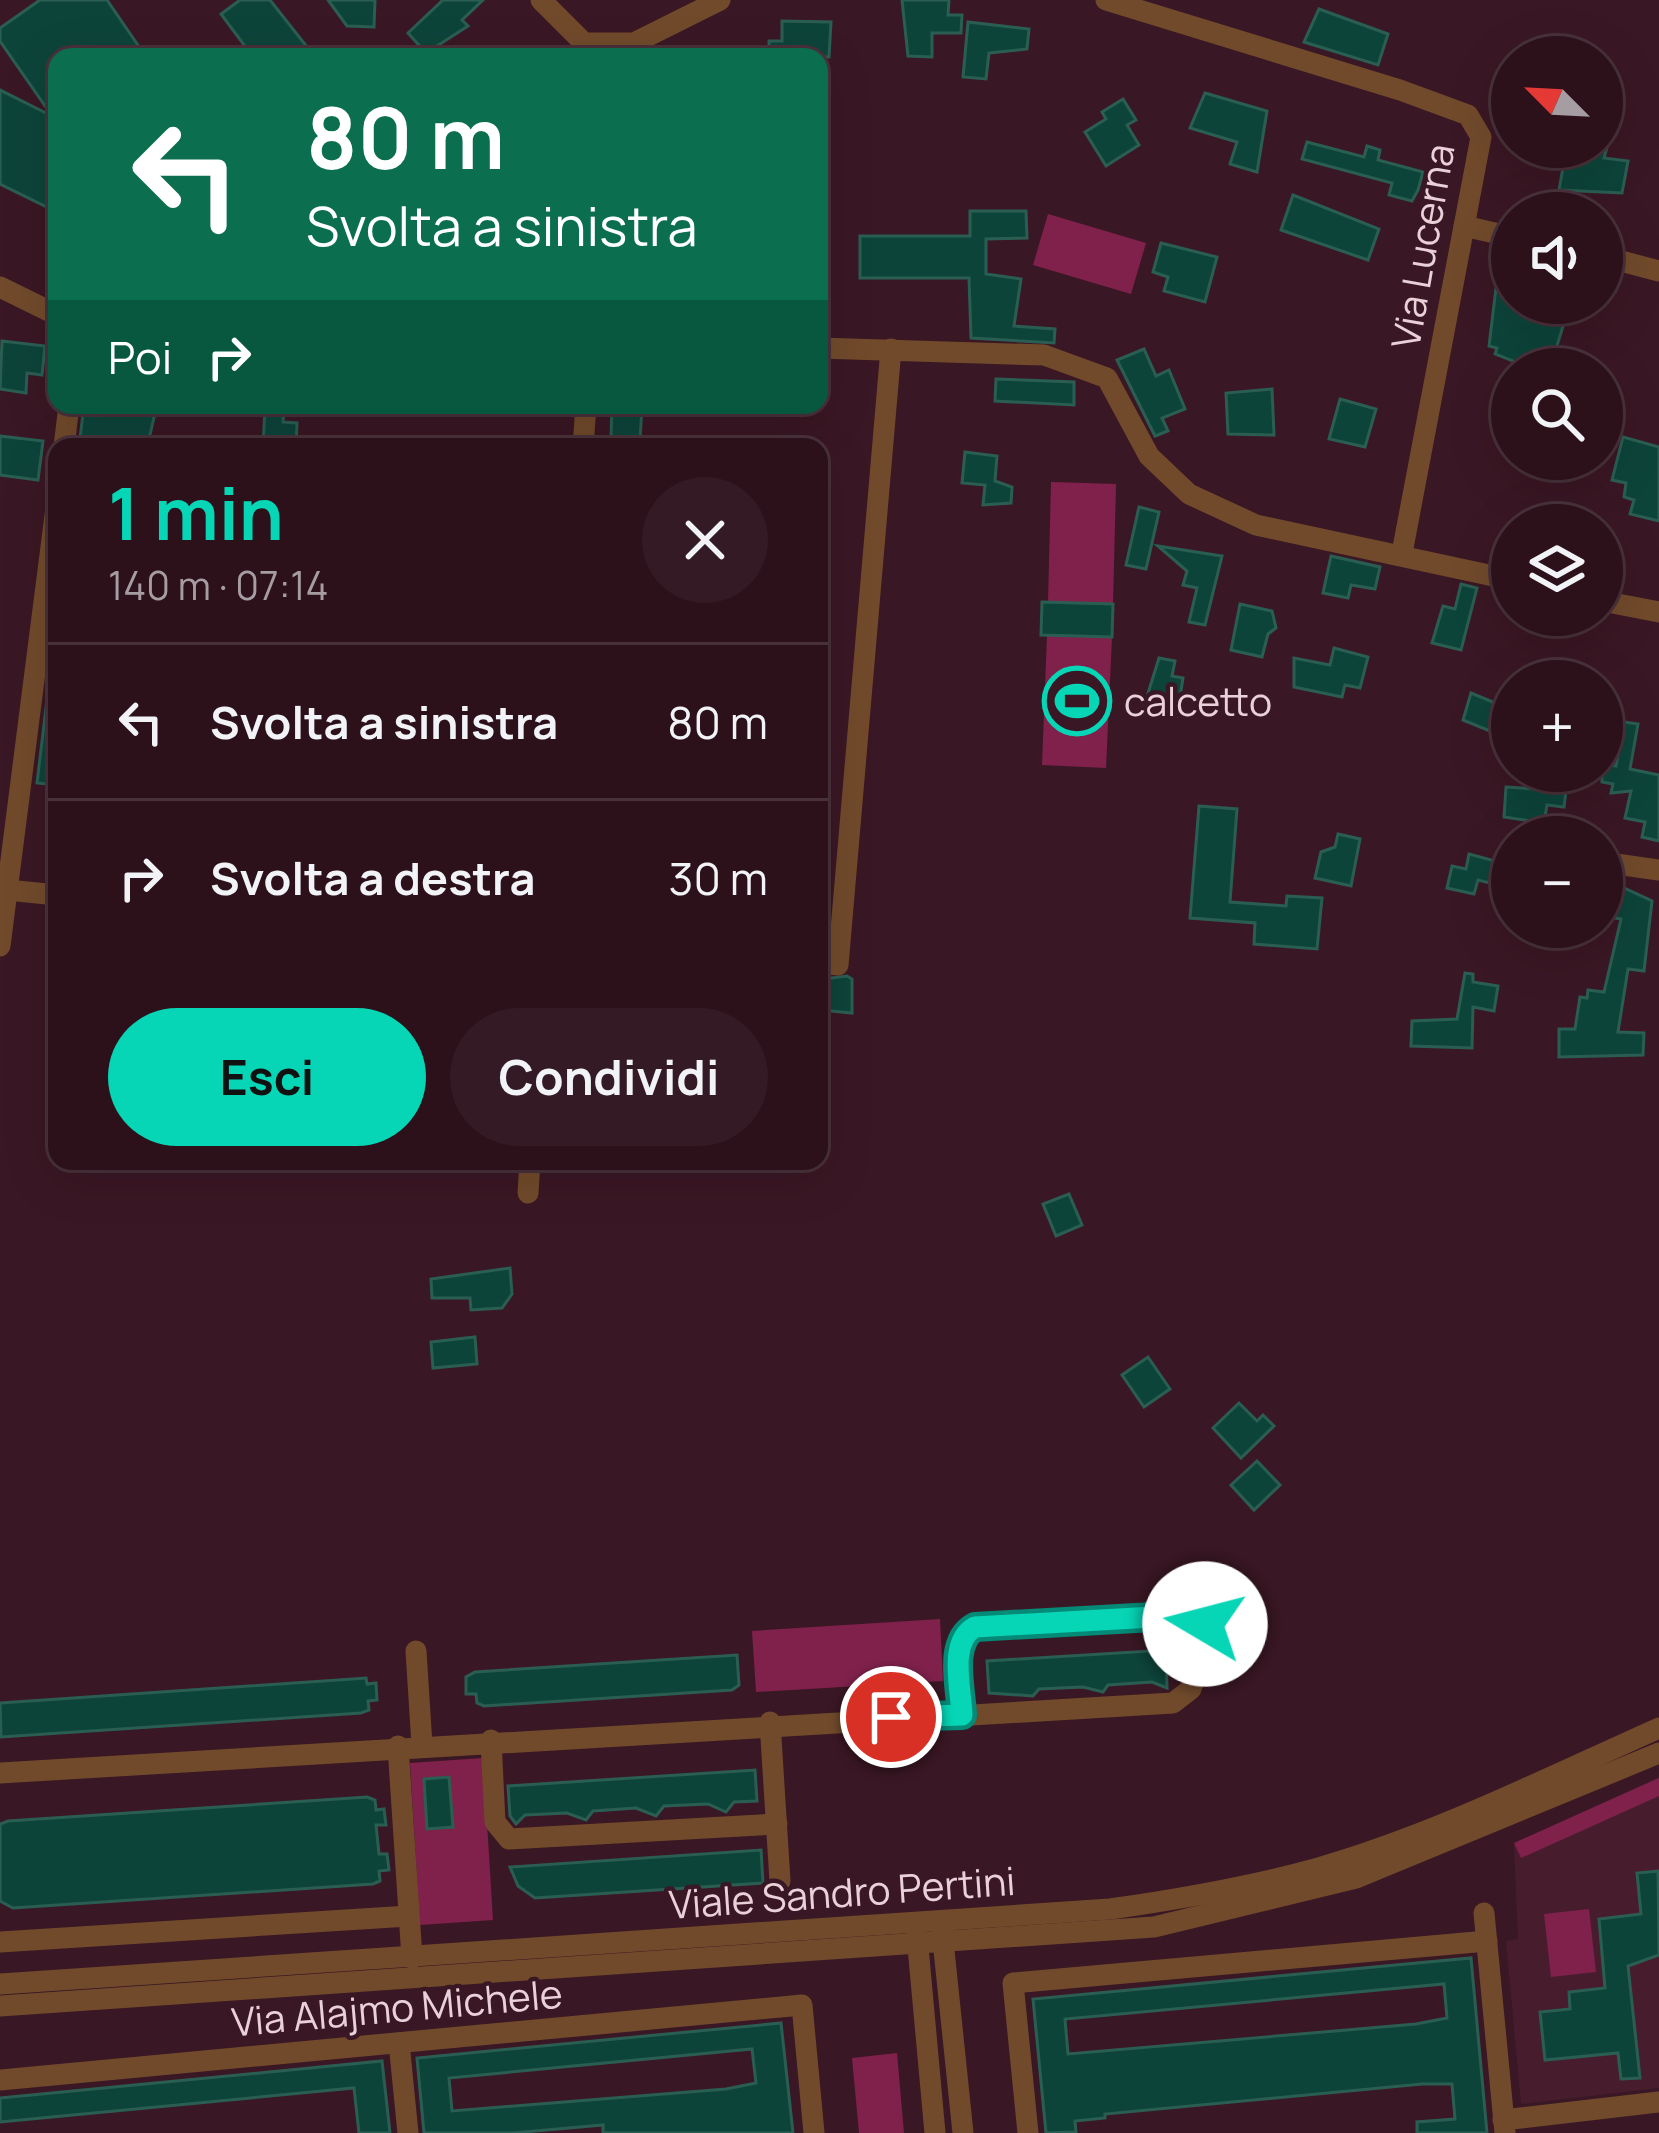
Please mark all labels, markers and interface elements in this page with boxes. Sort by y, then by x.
north arrow [1491,36,1623,168]
map controls [1491,36,1623,948]
text: 80 m [306,79,505,194]
icon: left [108,96,264,252]
street label: Via Lucerna [1377,139,1467,353]
text: Svolta a sinistra [306,188,697,262]
button: sound [1491,192,1623,324]
icon: right [196,324,262,390]
text: Poi [108,326,172,388]
button: search [1491,348,1623,480]
text: 1 min [108,463,284,562]
button: close [642,477,768,603]
button: layers [1491,504,1623,636]
text: 140 m · 07:14 [108,558,329,612]
button: + [1491,660,1623,792]
sports icon: calcetto [1042,666,1112,736]
place label: calcetto [1124,674,1272,728]
icon: left [108,689,174,755]
text: Svolta a sinistra [210,691,558,753]
text: 80 m [667,691,768,753]
button: − [1491,816,1623,948]
icon: right [108,845,174,911]
text: Svolta a destra [210,847,535,909]
text: 30 m [669,847,768,909]
button: Esci [108,1008,426,1146]
button: Condividi [450,1008,768,1146]
position arrow [1142,1561,1268,1687]
pin [840,1666,942,1768]
icon: arrive [858,1684,924,1750]
street label: Viale Sandro Pertini [667,1853,1017,1931]
street label: Via Alajmo Michele [229,1966,565,2048]

